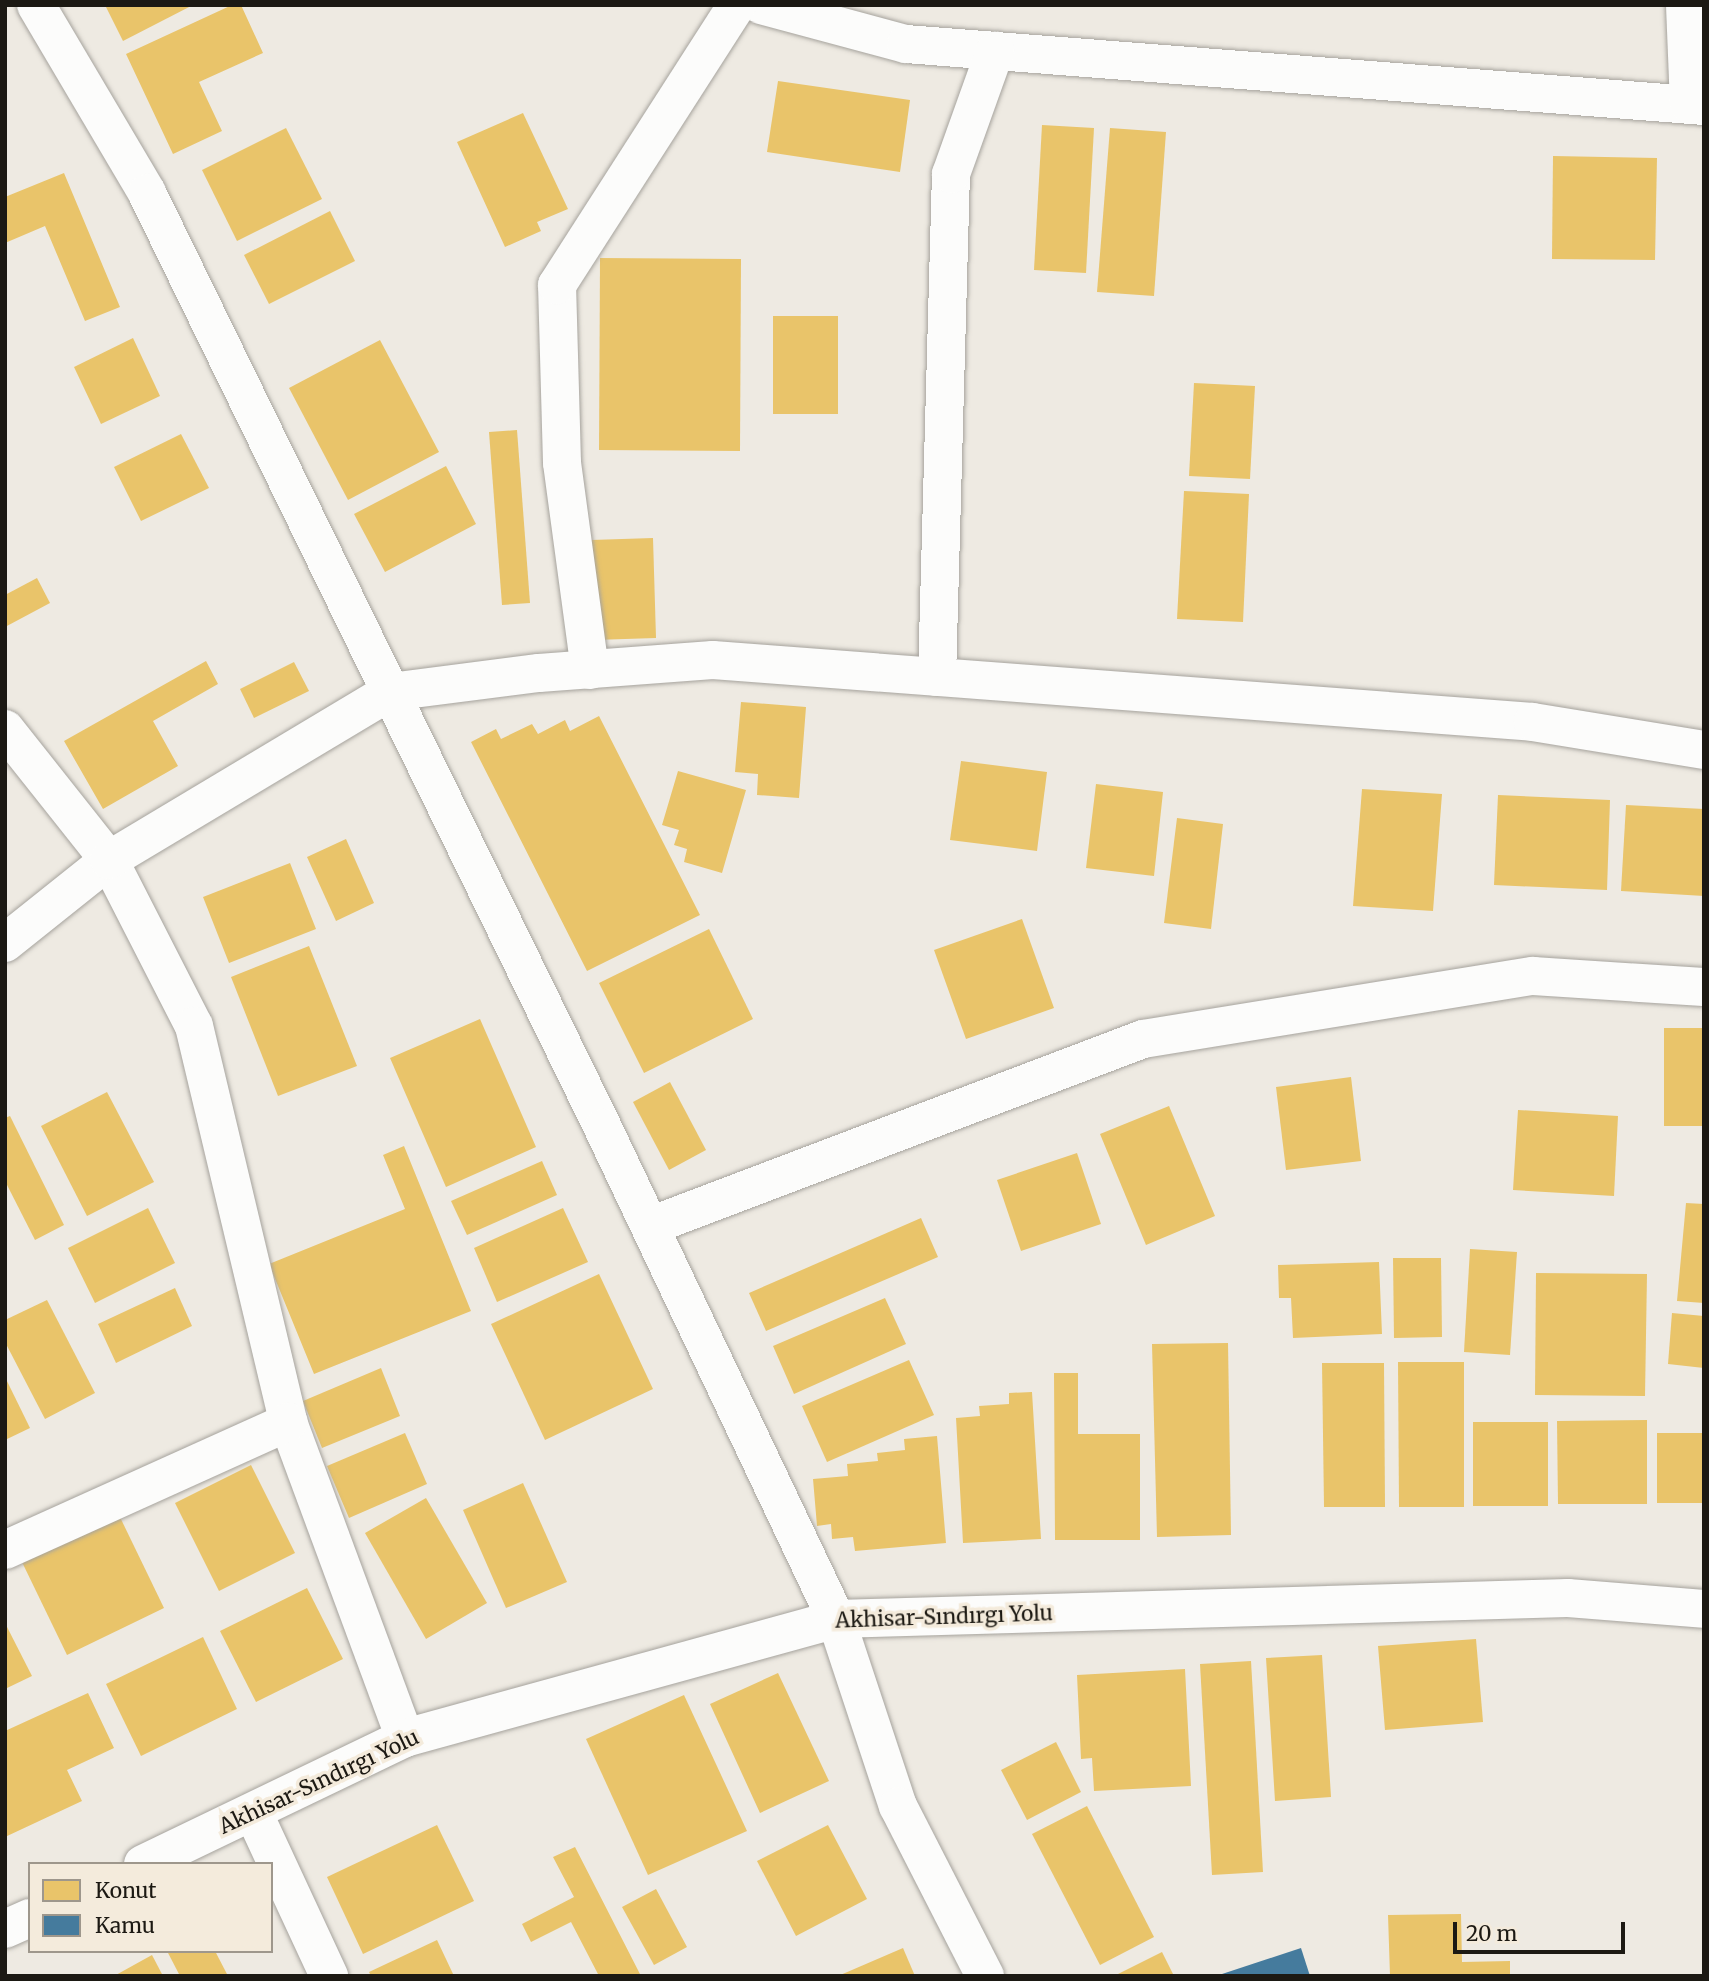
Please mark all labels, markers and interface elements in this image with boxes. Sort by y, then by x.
street label: Akhisar-Sındırgı Yolu [835,1601,1053,1633]
street label: Akhisar-Sındırgı Yolu [215,1725,423,1839]
legend [28,1862,273,1953]
text: Konut [95,1877,156,1904]
scale bar [1457,1908,1628,1952]
text: Kamu [95,1912,155,1939]
text: 20 m [1466,1920,1517,1947]

